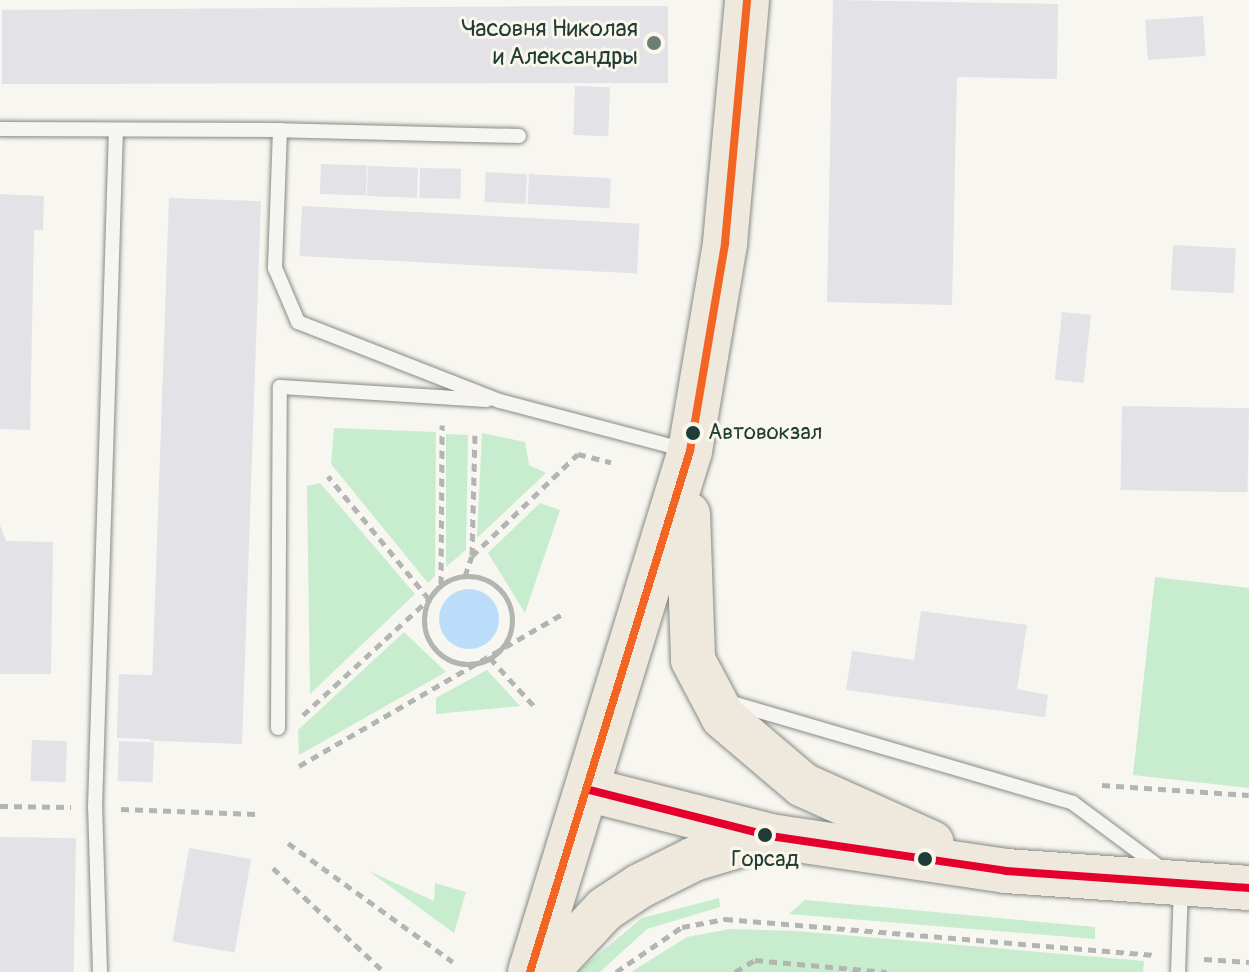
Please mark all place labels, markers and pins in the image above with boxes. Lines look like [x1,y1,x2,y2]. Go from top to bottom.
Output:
place label: Часовня Николая и Александры [461,15,638,71]
marker: Часовня Николая и Александры [645,34,663,52]
place label: Автовокзал [708,420,822,446]
marker: Автовокзал [685,425,701,441]
marker: Горсад [757,827,773,843]
place label: Горсад [731,847,799,873]
unlabelled marker [917,851,933,867]

